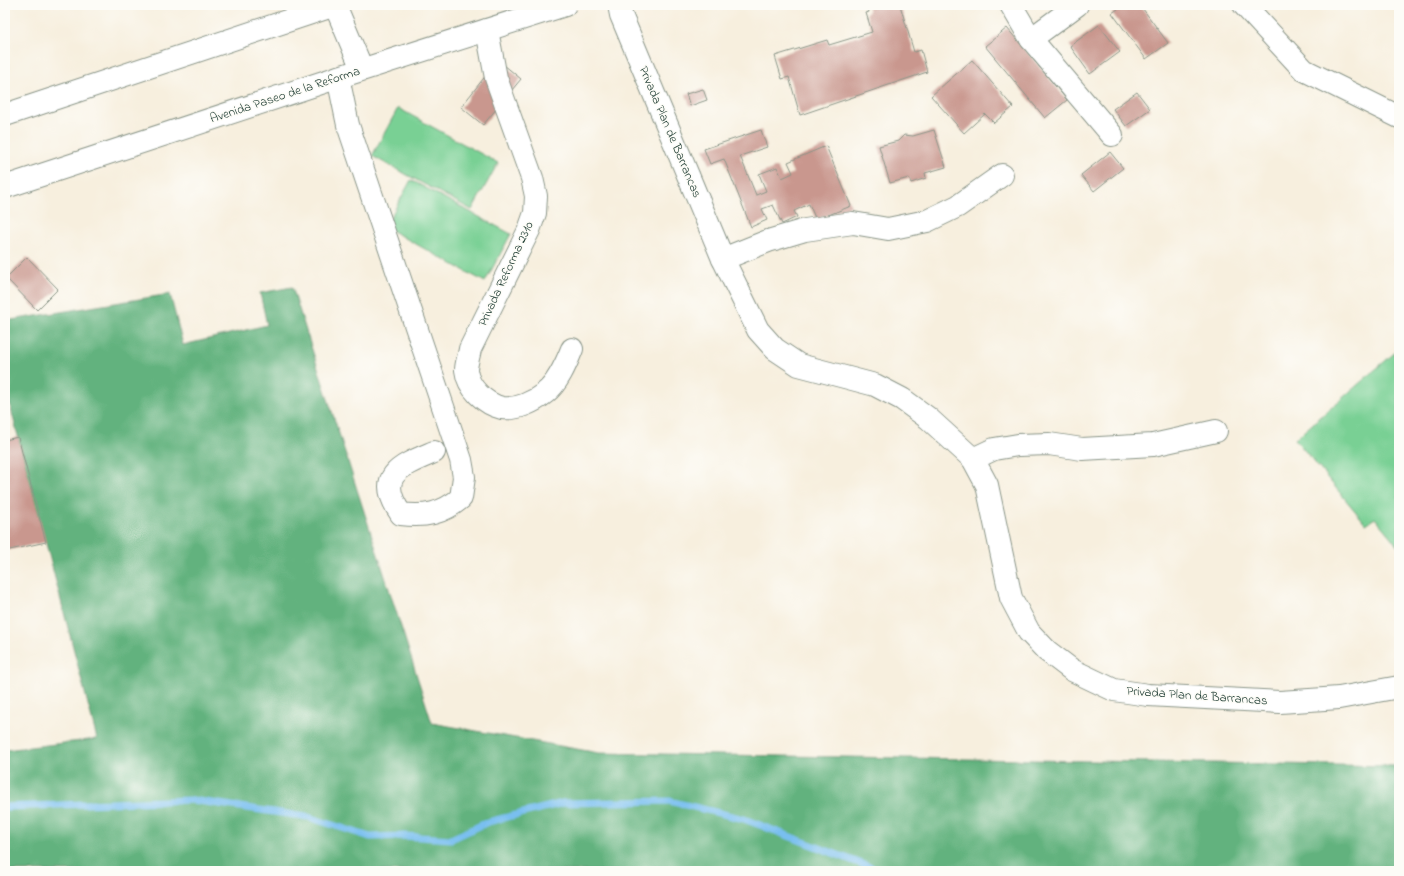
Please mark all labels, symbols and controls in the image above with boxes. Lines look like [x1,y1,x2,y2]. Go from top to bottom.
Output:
street label: Avenida Paseo de la Reforma [208,62,362,128]
street label: Privada Plan de Barrancas [634,63,707,201]
street label: Privada Reforma 2310 [473,218,539,330]
street label: Privada Plan de Barrancas [1126,682,1269,710]

